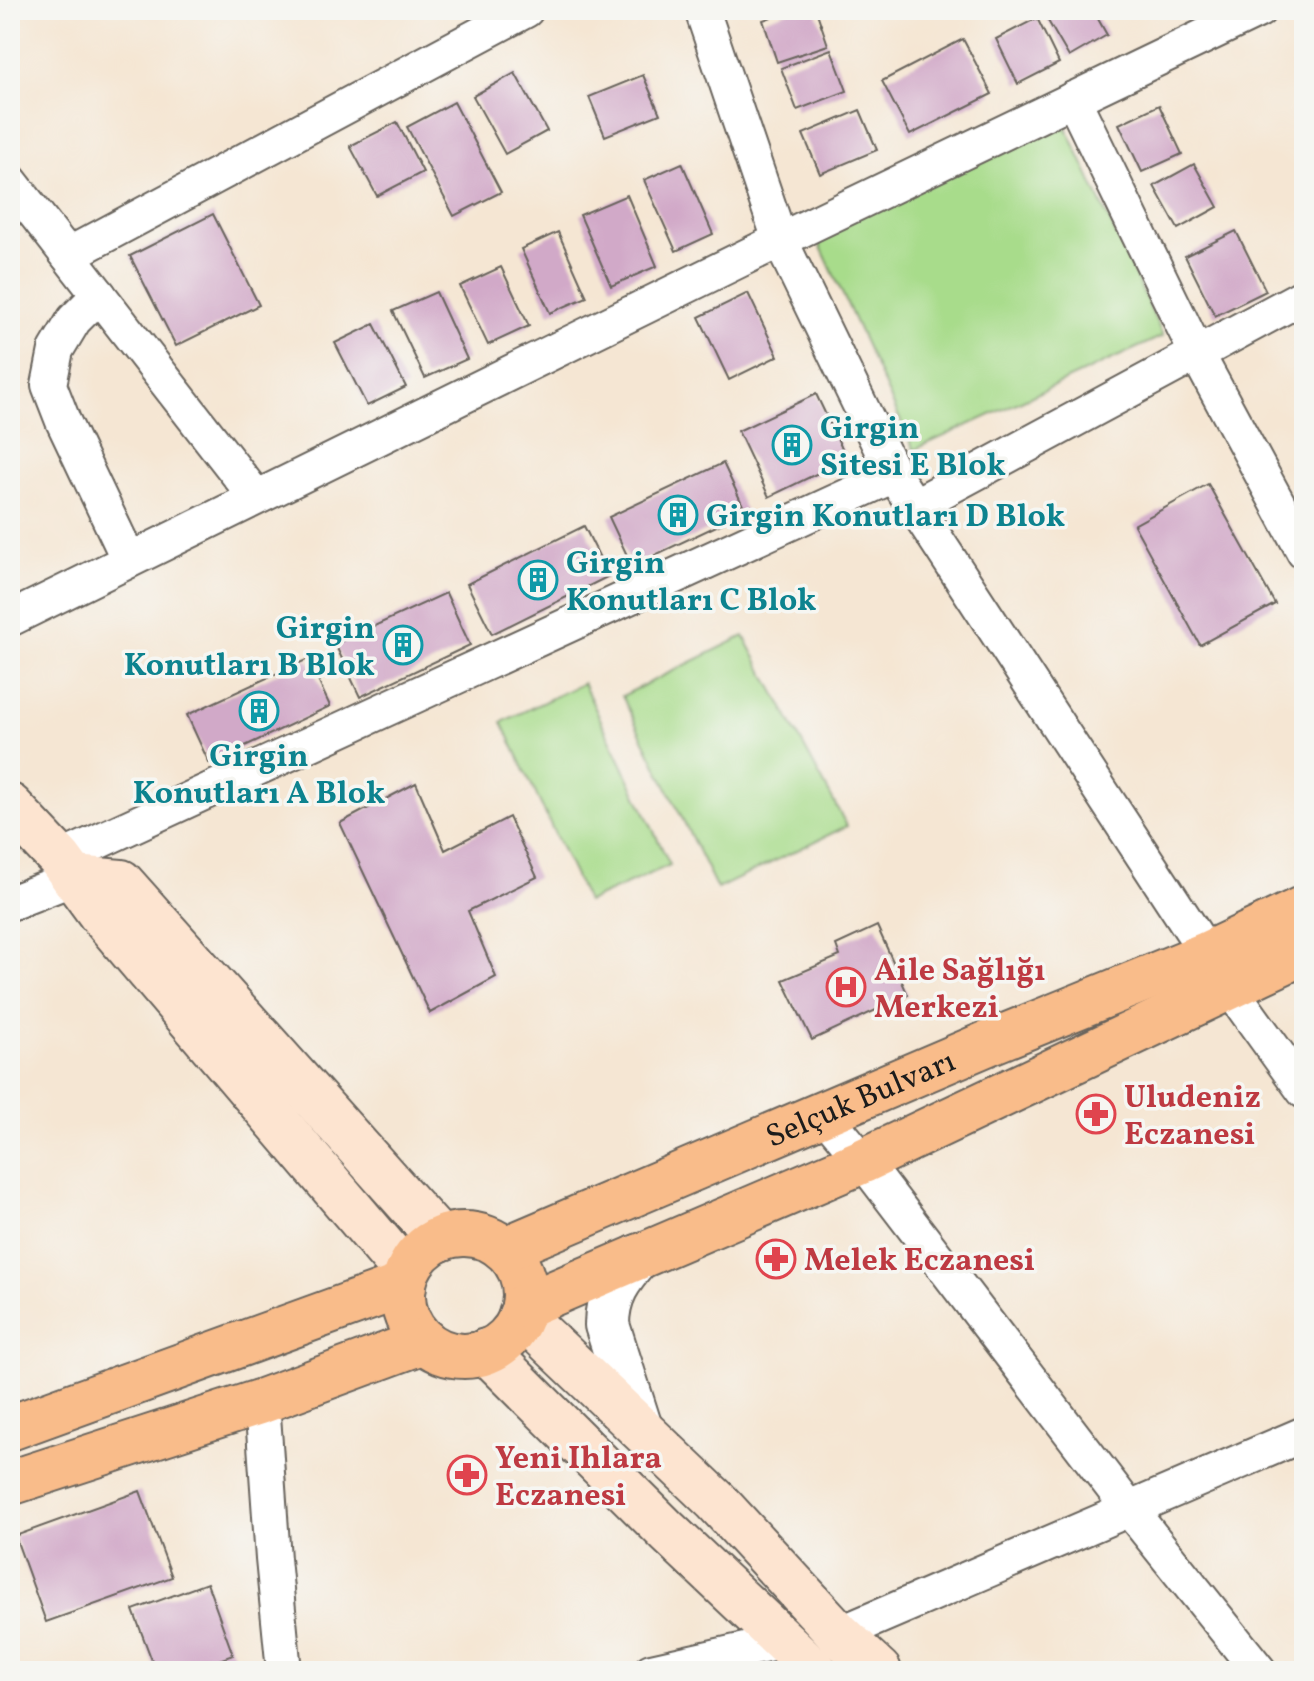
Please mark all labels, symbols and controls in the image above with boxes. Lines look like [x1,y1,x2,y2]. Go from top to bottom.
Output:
place label: Girgin Sitesi E Blok [820,408,1006,489]
building icon: Girgin Sitesi E Blok [771,424,813,466]
building icon: Girgin Konutları D Blok [657,494,699,536]
place label: Girgin Konutları D Blok [706,496,1065,540]
place label: Girgin Konutları C Blok [566,543,816,624]
building icon: Girgin Konutları C Blok [517,559,559,601]
place label: Girgin Konutları B Blok [124,608,375,689]
building icon: Girgin Konutları B Blok [382,624,424,666]
building icon: Girgin Konutları A Blok [238,690,280,732]
place label: Girgin Konutları A Blok [133,736,385,817]
place label: Aile Sağlığı Merkezi [874,950,1045,1031]
hospital icon: Aile Sağlığı Merkezi [825,966,867,1008]
street label: Selçuk Bulvarı [760,1041,963,1160]
place label: Uludeniz Eczanesi [1124,1077,1261,1158]
pharmacy icon: Uludeniz Eczanesi [1075,1093,1117,1135]
pharmacy icon: Melek Eczanesi [755,1238,797,1280]
place label: Melek Eczanesi [804,1240,1035,1284]
place label: Yeni Ihlara Eczanesi [495,1438,662,1519]
pharmacy icon: Yeni Ihlara Eczanesi [446,1454,488,1496]

